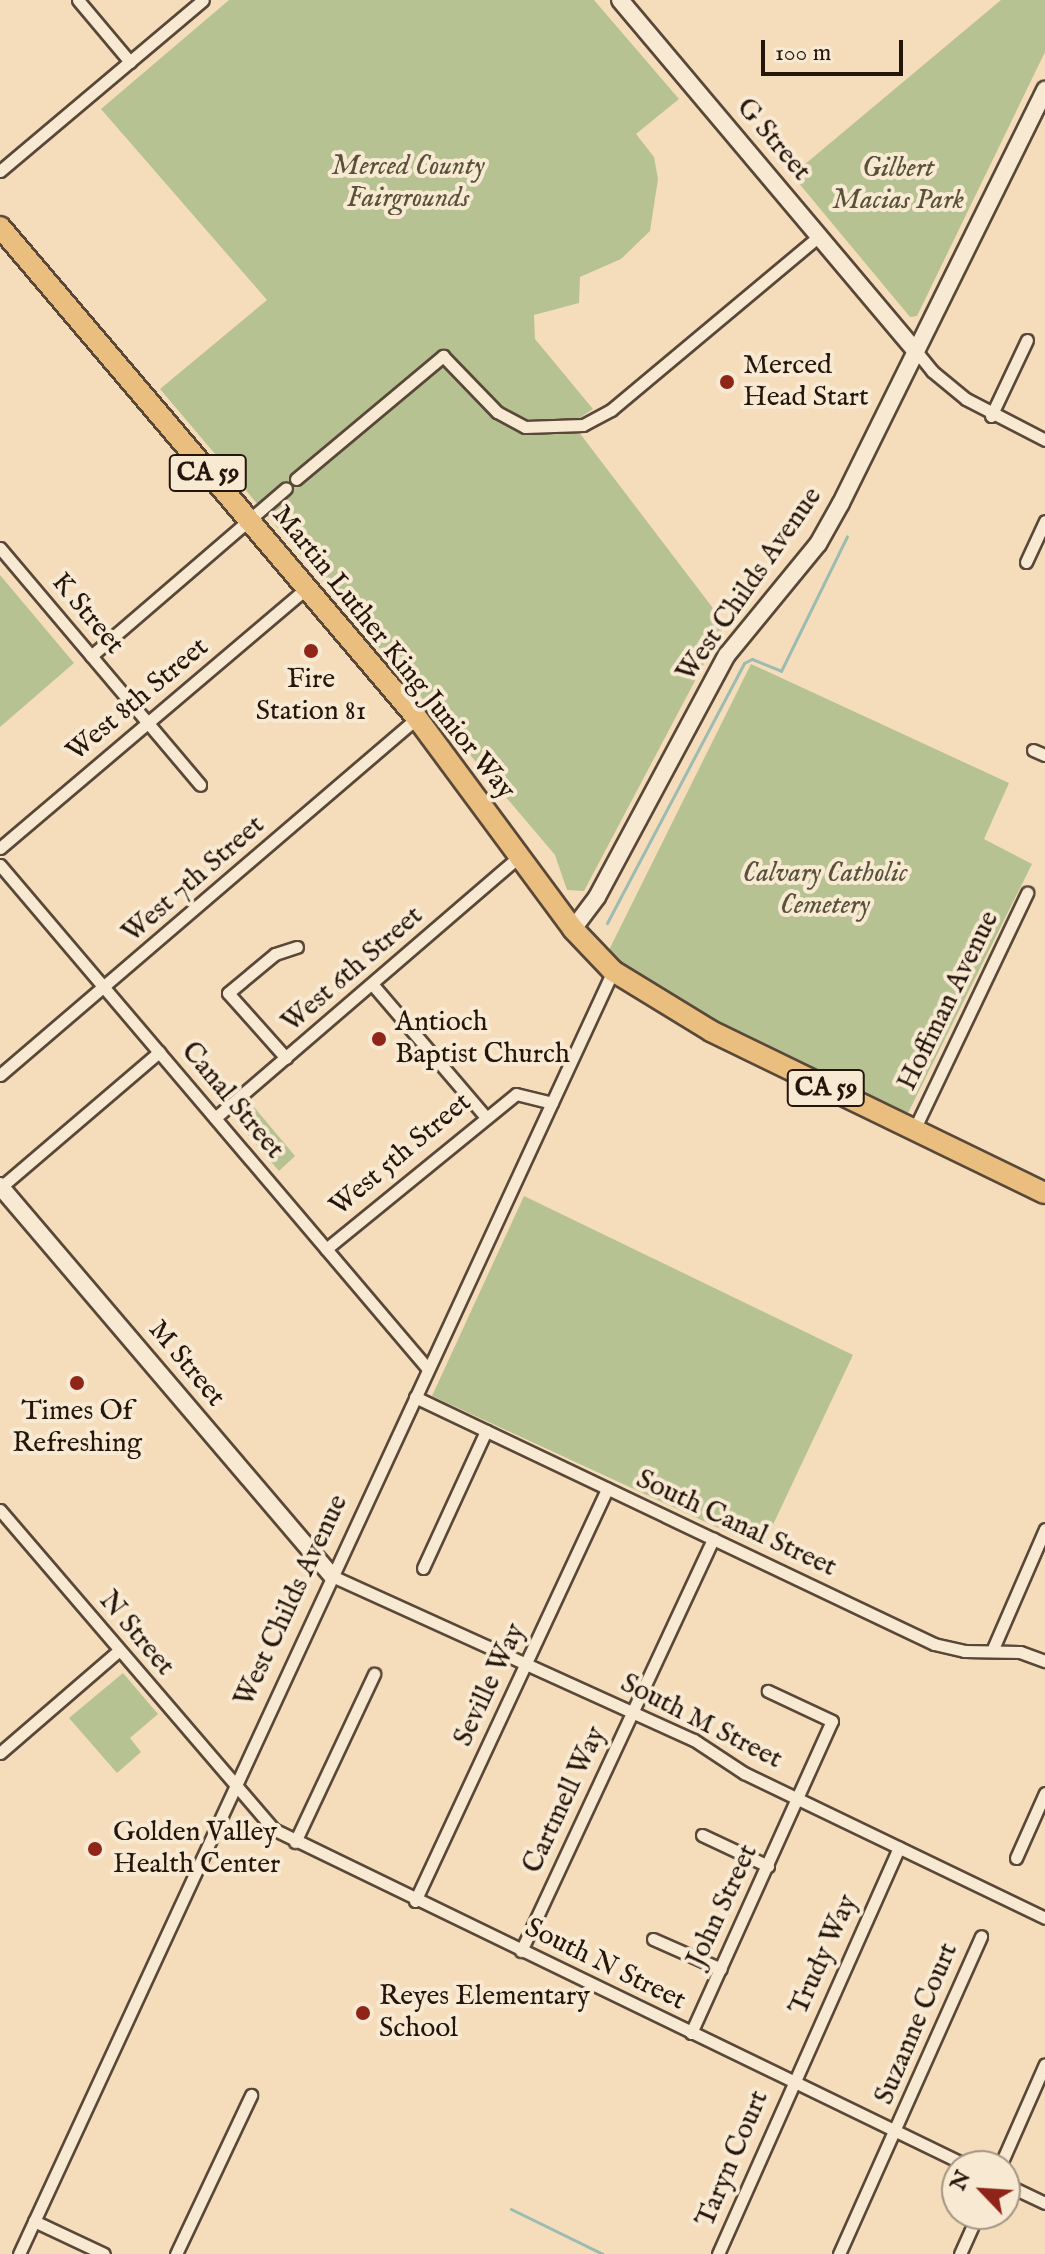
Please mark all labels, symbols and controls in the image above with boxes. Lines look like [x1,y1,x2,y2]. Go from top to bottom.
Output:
scale bar [765,24,907,74]
text: 100 m [775,38,831,69]
street label: G Street [729,92,817,188]
park label: Merced County Fairgrounds [331,150,485,216]
park label: Gilbert Macias Park [832,152,964,218]
place label: Merced Head Start [743,349,869,415]
marker: Merced Head Start [718,373,736,391]
road number: CA 59 [168,451,248,495]
street label: West Childs Avenue [670,481,830,689]
street label: Martin Luther King Junior Way [264,499,522,807]
street label: K Street [43,566,131,662]
street label: West 8th Street [60,631,216,769]
marker: Fire Station 81 [302,642,320,660]
place label: Fire Station 81 [256,663,366,729]
street label: West 7th Street [116,809,272,951]
park label: Calvary Catholic Cemetery [743,857,907,923]
street label: West 6th Street [276,900,430,1040]
street label: Hoffman Avenue [891,906,1007,1096]
place label: Antioch Baptist Church [395,1006,570,1072]
marker: Antioch Baptist Church [370,1030,388,1048]
street label: Canal Street [173,1036,291,1166]
road number: CA 59 [786,1066,866,1110]
street label: West 5th Street [324,1086,478,1224]
street label: M Street [140,1314,232,1414]
marker: Times Of Refreshing [68,1374,86,1392]
place label: Times Of Refreshing [12,1395,142,1461]
street label: South Canal Street [631,1463,841,1585]
street label: West Childs Avenue [228,1490,356,1712]
street label: N Street [91,1585,181,1683]
street label: Seville Way [447,1618,533,1752]
street label: South M Street [615,1667,787,1777]
street label: Cartmell Way [516,1721,614,1879]
place label: Golden Valley Health Center [113,1816,280,1882]
marker: Golden Valley Health Center [84,1838,106,1860]
street label: John Street [680,1839,766,1973]
street label: Trudy Way [783,1890,865,2020]
street label: South N Street [519,1912,691,2018]
street label: Suzanne Court [868,1938,966,2110]
place label: Reyes Elementary School [379,1980,590,2046]
marker: Reyes Elementary School [354,2004,372,2022]
street label: Taryn Court [689,2086,777,2232]
north arrow [941,2150,1021,2230]
text: N [944,2166,978,2195]

